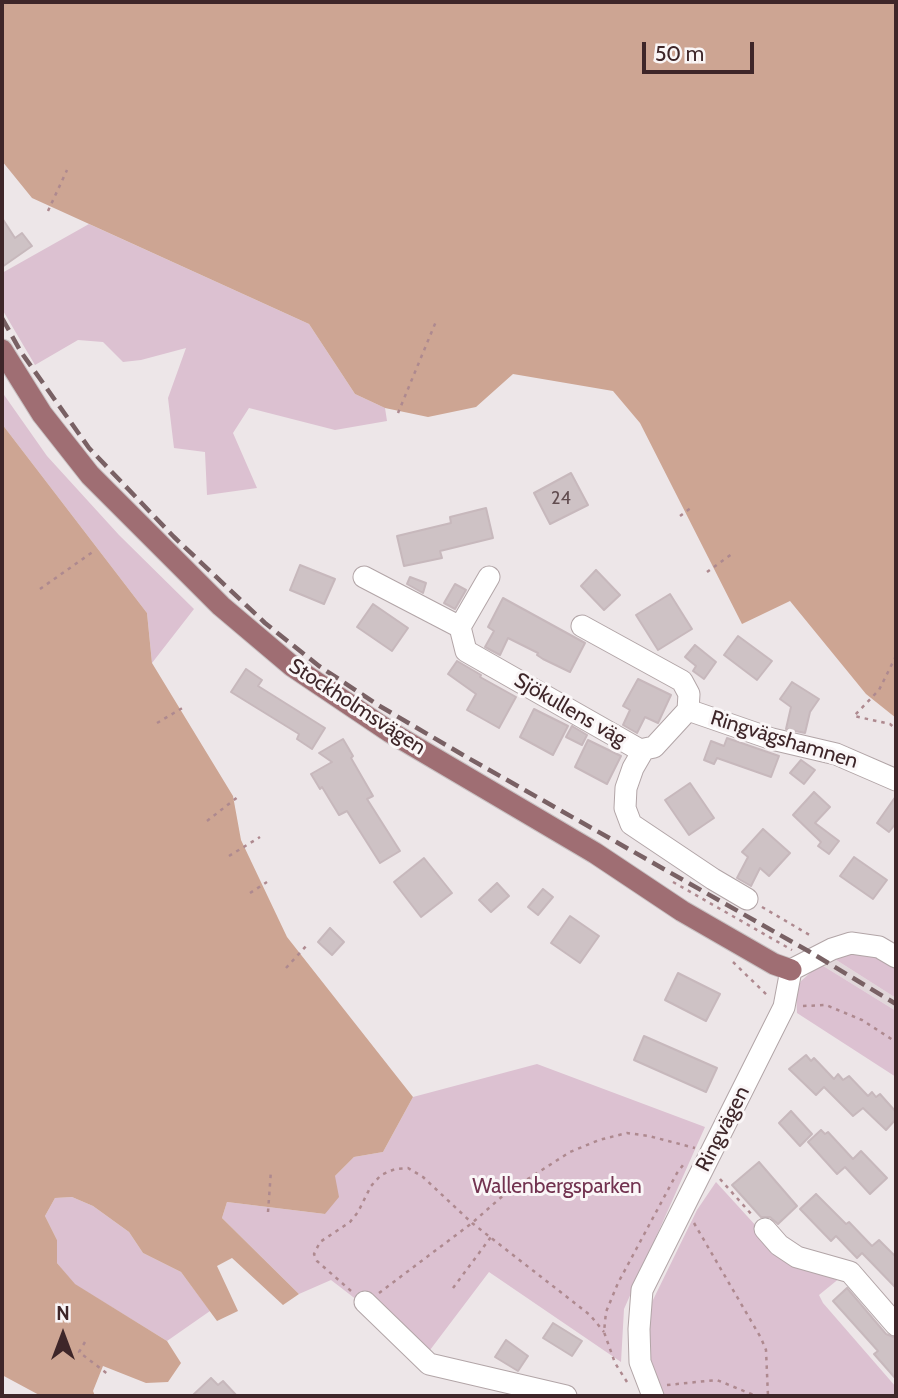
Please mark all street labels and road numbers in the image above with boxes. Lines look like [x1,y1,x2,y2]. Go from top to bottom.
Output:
street label: Stockholmsvägen [284,653,430,761]
street label: Sjökullens väg [510,668,630,752]
street label: Ringvägshamnen [707,706,861,774]
street label: Ringvägen [691,1082,755,1176]

